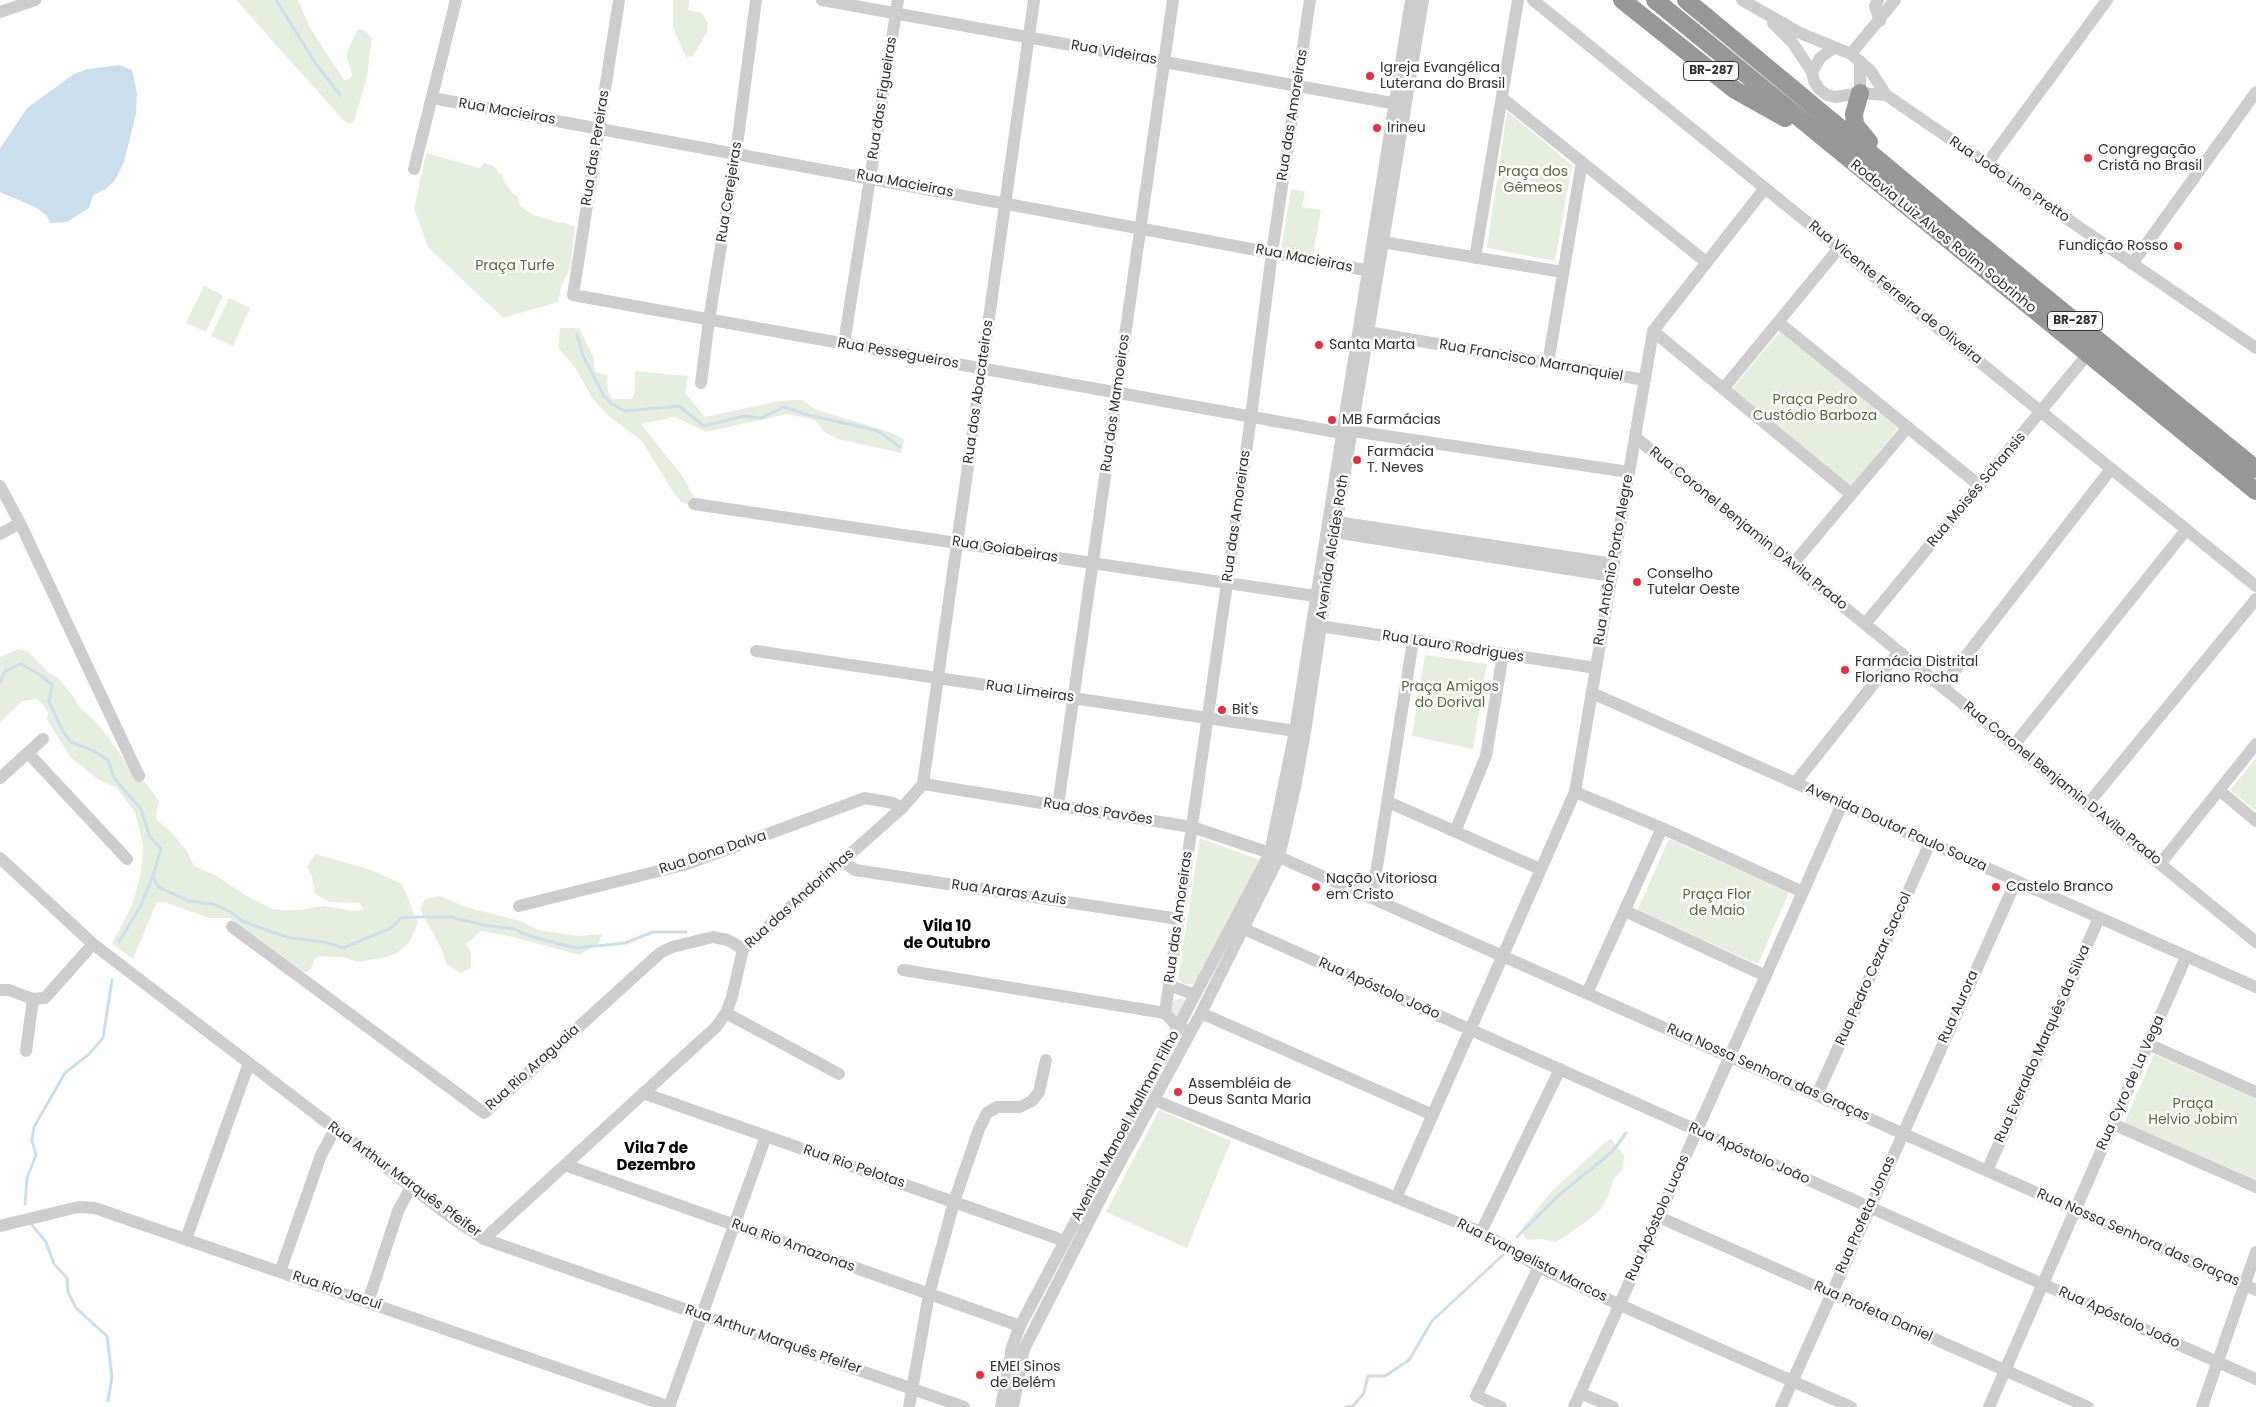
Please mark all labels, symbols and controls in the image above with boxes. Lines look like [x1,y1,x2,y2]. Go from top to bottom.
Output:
street label: Rua das Figueiras [865,36,901,160]
street label: Rua Videiras [1070,37,1158,69]
street label: Rua das Amoreiras [1274,48,1312,182]
place label: Igreja Evangélica Luterana do Brasil [1380,60,1505,92]
road number: BR-287 [1684,61,1738,80]
marker: Igreja Evangélica Luterana do Brasil [1364,70,1376,82]
street label: Rua das Pereiras [579,89,613,207]
street label: Rua Macieiras [457,95,557,129]
place label: Irineu [1387,120,1426,136]
marker: Irineu [1371,122,1383,134]
street label: Rua João Lino Pretto [1946,133,2072,227]
street label: Rua Cerejeiras [714,140,746,244]
place label: Congregação Cristã no Brasil [2098,142,2202,174]
marker: Congregação Cristã no Brasil [2082,152,2094,164]
street label: Rodovia Luiz Alves Rolim Sobrinho [1847,157,2039,317]
park label: Praça dos Gêmeos [1498,164,1568,196]
street label: Rua Macieiras [855,166,955,202]
street label: Rua Vicente Ferreira de Oliveira [1805,218,1985,368]
place label: Fundição Rosso [2058,238,2168,254]
marker: Fundição Rosso [2172,240,2184,252]
street label: Rua Macieiras [1254,241,1354,277]
park label: Praça Turfe [475,258,555,274]
road number: BR-287 [2048,312,2102,331]
street label: Rua dos Abacateiros [961,319,997,465]
street label: Rua dos Mamoeiros [1098,333,1134,473]
street label: Rua Pessegueiros [836,335,960,373]
place label: Santa Marta [1329,337,1415,353]
street label: Rua Francisco Marranquiel [1438,337,1624,385]
marker: Santa Marta [1313,339,1325,351]
park label: Praça Pedro Custódio Barboza [1753,392,1877,424]
place label: MB Farmácias [1342,412,1441,428]
marker: MB Farmácias [1326,414,1338,426]
street label: Rua Moisés Schansis [1924,429,2030,551]
place label: Farmácia T. Neves [1367,444,1434,477]
street label: Rua Coronel Benjamin D'Avila Prado [1646,444,1850,614]
street label: Rua das Amoreiras [1219,449,1255,583]
marker: Farmácia T. Neves [1351,454,1363,466]
street label: Avenida Alcides Roth [1313,473,1353,621]
street label: Rua Antônio Porto Alegre [1591,473,1637,647]
street label: Rua Goiabeiras [951,533,1059,567]
place label: Conselho Tutelar Oeste [1647,566,1740,598]
marker: Conselho Tutelar Oeste [1631,576,1643,588]
street label: Rua Lauro Rodrigues [1381,628,1525,666]
place label: Farmácia Distrital Floriano Rocha [1855,654,1978,686]
marker: Farmácia Distrital Floriano Rocha [1839,664,1851,676]
street label: Rua Limeiras [985,678,1075,706]
park label: Praça Amigos do Dorival [1401,679,1499,712]
street label: Rua Coronel Benjamin D'Avila Prado [1960,699,2164,869]
place label: Bit's [1232,702,1259,718]
marker: Bit's [1216,704,1228,716]
street label: Avenida Doutor Paulo Souza [1803,780,1989,876]
street label: Rua dos Pavões [1042,795,1154,829]
street label: Rua Dona Dalva [657,828,769,878]
street label: Rua das Andorinhas [742,846,858,952]
street label: Rua das Amoreiras [1161,850,1197,984]
place label: Nação Vitoriosa em Cristo [1326,871,1437,904]
street label: Rua Araras Azuis [950,877,1068,909]
place label: Castelo Branco [2006,879,2113,895]
marker: Nação Vitoriosa em Cristo [1310,881,1322,893]
marker: Castelo Branco [1990,881,2002,893]
park label: Praça Flor de Maio [1682,887,1752,920]
street label: Rua Pedro Cezar Saccol [1833,890,1915,1048]
district label: Vila 10 de Outubro [904,918,990,953]
street label: Rua Everaldo Marquês da Silva [1992,943,2094,1145]
street label: Rua Apóstolo João [1316,955,1442,1023]
street label: Rua Aurora [1935,968,1983,1046]
street label: Rua Cyro de La Vega [2094,1013,2168,1153]
street label: Rua Nossa Senhora das Graças [1664,1021,1872,1125]
street label: Rua Rio Araguaia [483,1022,583,1114]
street label: Avenida Manoel Mallman Filho [1069,1028,1183,1224]
place label: Assembléia de Deus Santa Maria [1188,1076,1311,1108]
marker: Assembléia de Deus Santa Maria [1172,1086,1184,1098]
park label: Praça Helvio Jobim [2148,1096,2238,1128]
street label: Rua Arthur Marquês Pfeifer [324,1119,484,1241]
street label: Rua Apóstolo João [1686,1120,1812,1188]
district label: Vila 7 de Dezembro [617,1140,695,1175]
street label: Rua Rio Pelotas [801,1142,907,1192]
street label: Rua Apóstolo Lucas [1623,1152,1693,1284]
street label: Rua Profeta Jonas [1833,1154,1899,1276]
street label: Rua Nossa Senhora das Graças [2034,1186,2242,1290]
street label: Rua Rio Amazonas [729,1216,857,1276]
street label: Rua Evangelista Marcos [1454,1216,1610,1306]
street label: Rua Rio Jacuí [290,1268,384,1314]
street label: Rua Profeta Daniel [1811,1278,1935,1346]
street label: Rua Apóstolo João [2056,1284,2182,1352]
street label: Rua Arthur Marquês Pfeifer [683,1302,863,1378]
place label: EMEI Sinos de Belém [990,1359,1060,1391]
marker: EMEI Sinos de Belém [974,1369,986,1381]

